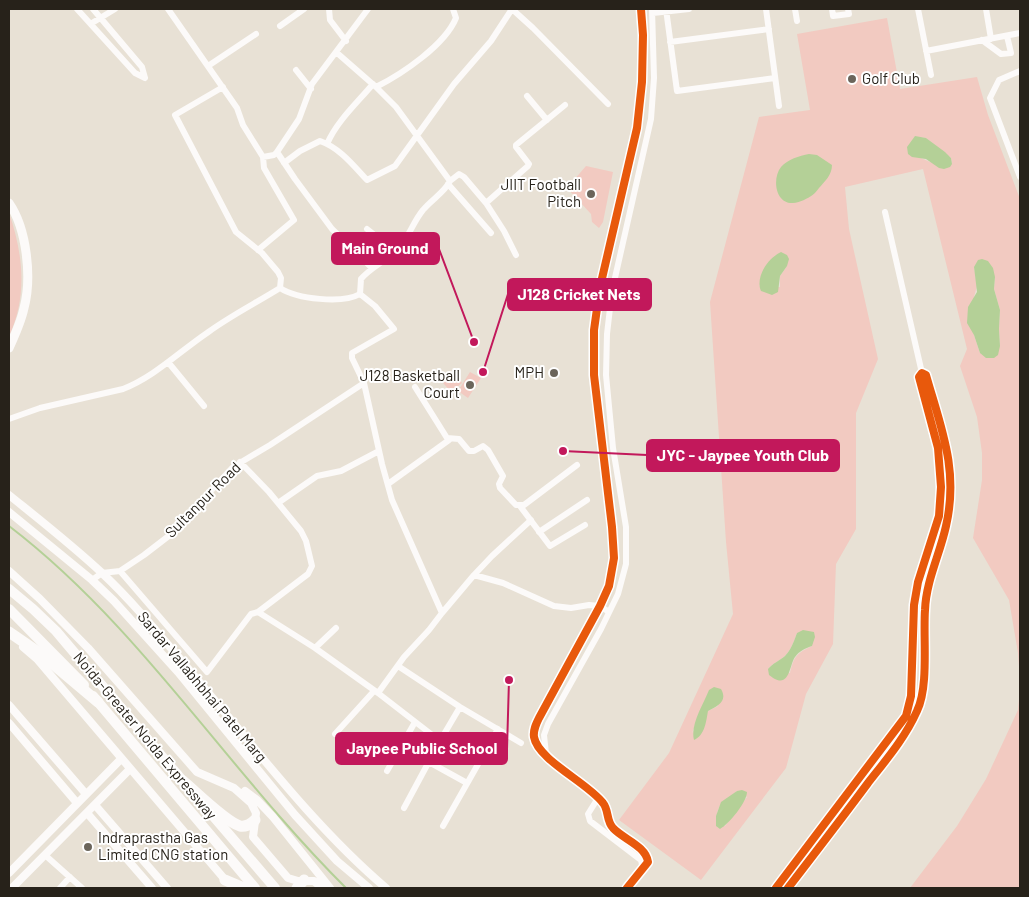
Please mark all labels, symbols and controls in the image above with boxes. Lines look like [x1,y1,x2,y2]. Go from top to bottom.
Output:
place label: Golf Club [862,69,920,87]
marker: Golf Club [846,73,858,85]
place label: JIIT Football Pitch [501,175,581,210]
marker: JIIT Football Pitch [585,188,597,200]
callout: Main Ground [332,233,439,264]
text: Main Ground [341,238,429,257]
callout: J128 Cricket Nets [508,279,651,310]
text: J128 Cricket Nets [517,284,641,303]
place label: MPH [515,363,544,381]
place label: J128 Basketball Court [360,366,460,401]
marker: MPH [548,367,560,379]
marker: J128 Basketball Court [464,379,476,391]
callout: JYC - Jaypee Youth Club [647,440,839,471]
text: JYC - Jaypee Youth Club [657,445,829,464]
street label: Sultanpur Road [161,458,244,541]
street label: Sardar Vallabhbhai Patel Marg [134,607,271,765]
street label: Noida-Greater Noida Expressway [70,648,221,823]
callout: Jaypee Public School [336,733,507,764]
text: Jaypee Public School [347,738,498,757]
place label: Indraprastha Gas Limited CNG station [98,828,228,863]
marker: Indraprastha Gas Limited CNG station [82,841,94,853]

